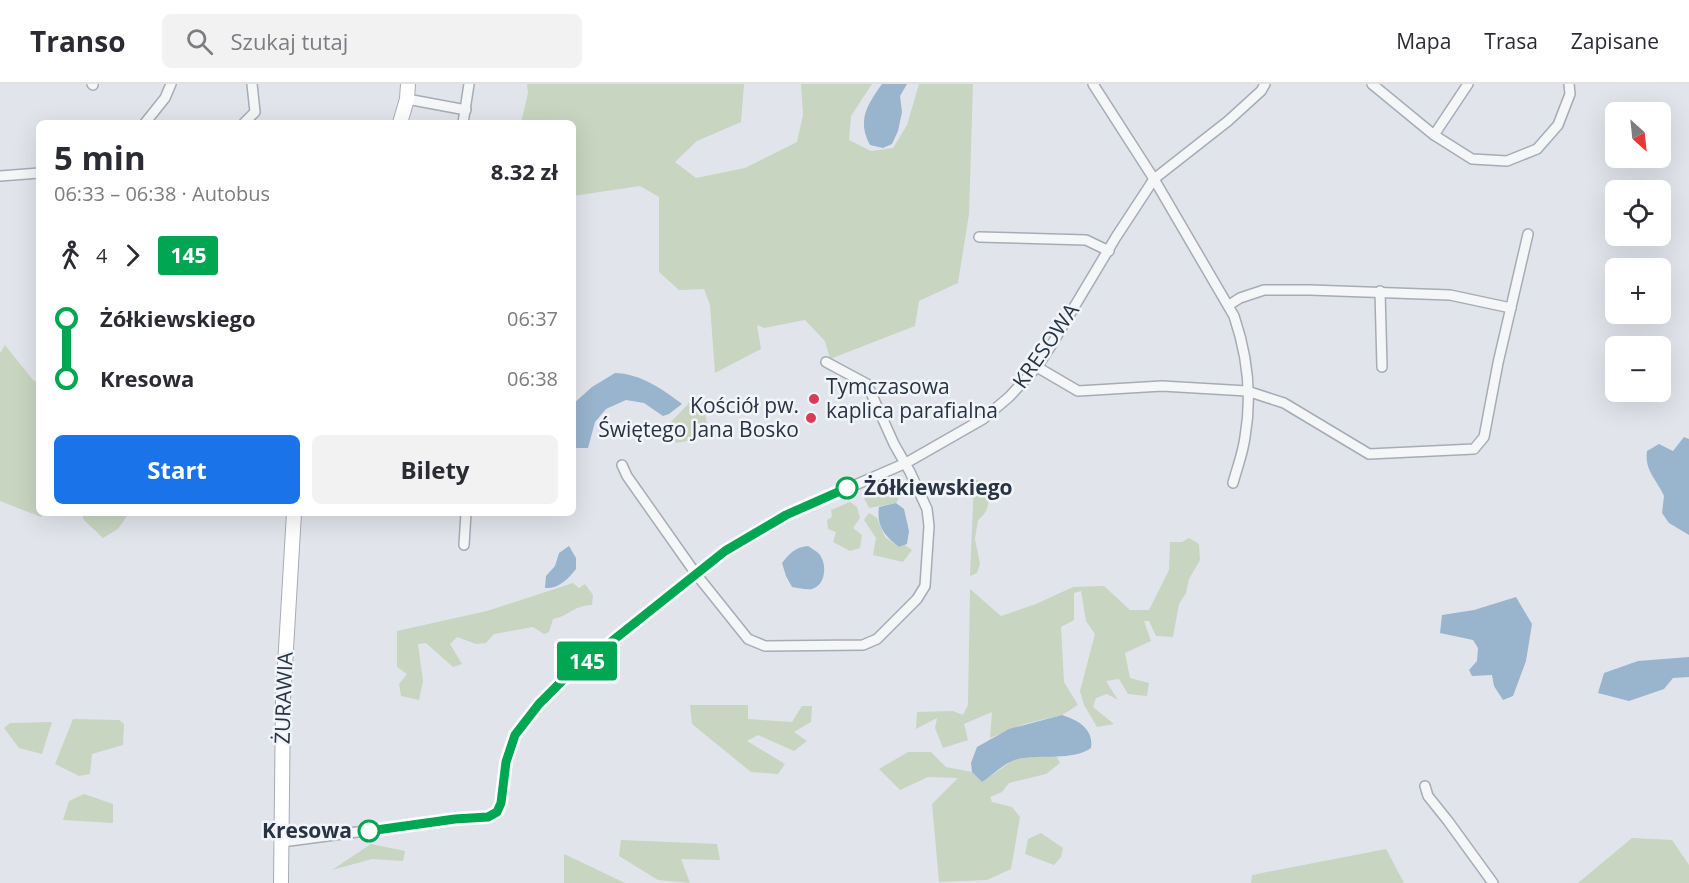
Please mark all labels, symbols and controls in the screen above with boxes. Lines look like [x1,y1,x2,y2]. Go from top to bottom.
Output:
search box [162,14,582,68]
text: Transo [30,22,126,60]
icon: search [183,25,216,58]
text: Szukaj tutaj [231,26,348,56]
text: Mapa [1396,27,1451,55]
text: Trasa [1484,27,1538,55]
text: Zapisane [1571,27,1659,55]
north arrow [1605,102,1671,168]
map controls [1605,102,1671,402]
text: 5 min [54,135,146,180]
text: 8.32 zł [491,156,558,186]
text: 06:33 – 06:38 · Autobus [54,180,270,207]
button: locate [1605,180,1671,246]
icon: walk [54,239,87,272]
icon: forward [116,239,149,272]
text: 145 [170,241,206,269]
text: 4 [96,242,107,269]
button: + [1605,258,1671,324]
street label: KRESOWA [1006,297,1085,394]
text: Żółkiewskiego [100,303,256,333]
text: 06:37 [507,305,558,332]
button: − [1605,336,1671,402]
text: Kresowa [100,363,194,393]
text: 06:38 [507,365,558,392]
place label: Tymczasowa kaplica parafialna [826,372,998,424]
place label: Kościół pw. Świętego Jana Bosko [598,391,799,443]
marker: Tymczasowa kaplica parafialna [807,392,821,406]
marker: Kościół pw. Świętego Jana Bosko [804,411,818,425]
button: Start [54,435,300,504]
button: Bilety [312,435,558,504]
place label: Żółkiewskiego [864,473,1013,501]
marker: Żółkiewskiego [836,477,858,499]
line badge: 145 [552,642,622,680]
text: 145 [569,647,605,675]
street label: ŻURAWIA [267,651,299,744]
place label: Kresowa [262,816,352,844]
marker: Kresowa [358,820,380,842]

